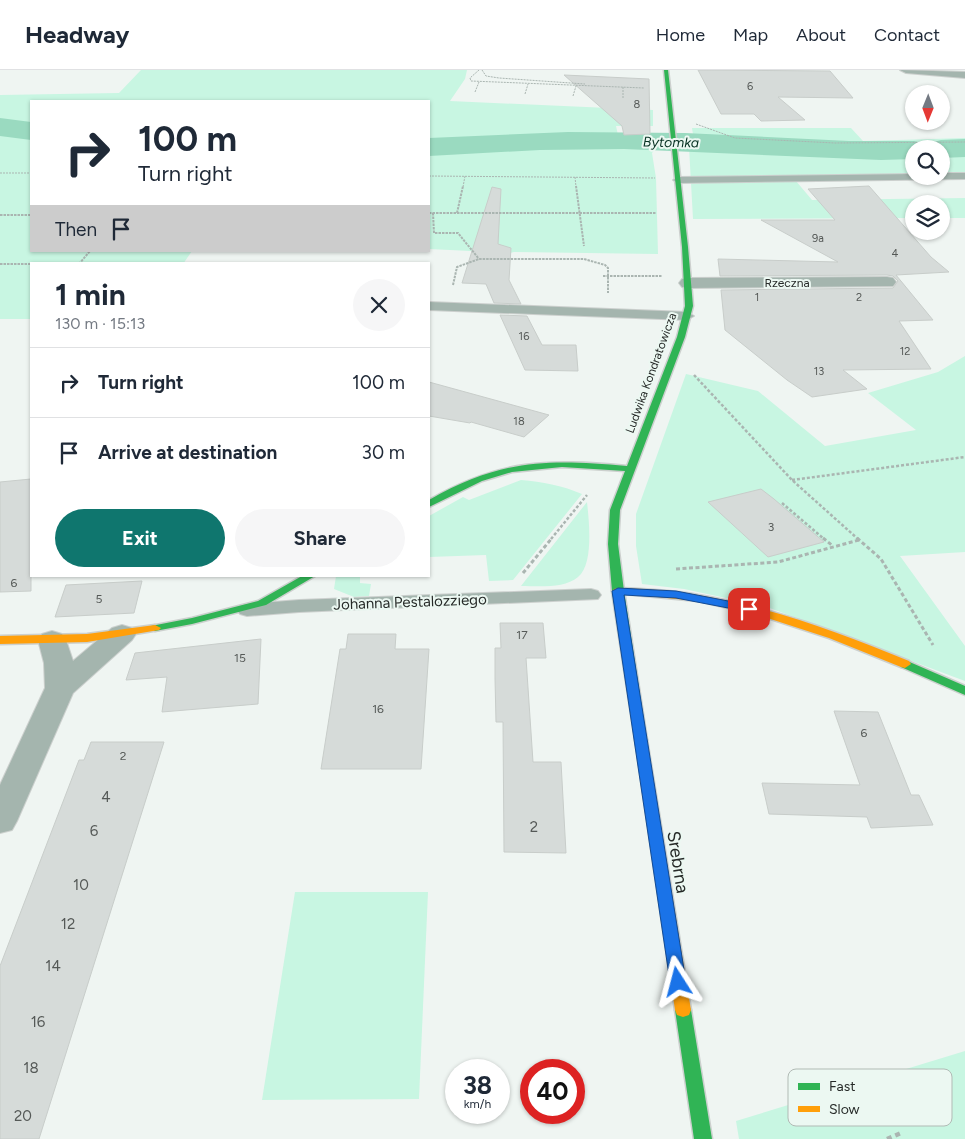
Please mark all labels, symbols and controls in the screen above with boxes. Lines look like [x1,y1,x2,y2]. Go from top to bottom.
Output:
text: Headway [25,20,129,49]
text: Home [656,24,705,46]
text: Map [733,24,768,46]
text: About [796,24,846,46]
text: Contact [874,24,940,46]
house number: 6 [747,80,753,93]
north arrow [905,85,950,130]
map controls [905,85,950,240]
house number: 8 [634,98,641,111]
text: 100 m [138,118,237,160]
icon: right [55,120,120,185]
water label: Bytomka [643,134,699,151]
button: search [905,140,950,185]
text: Turn right [138,160,233,187]
button: layers [905,195,950,240]
icon: arrive [107,215,135,243]
text: Then [55,218,97,241]
house number: 9a [812,232,824,245]
house number: 4 [892,247,899,260]
text: 1 min [55,276,126,313]
street label: Rzeczna [764,276,810,290]
button: close [353,279,405,331]
house number: 1 [755,291,759,304]
house number: 2 [856,291,862,304]
street label: Ludwika Kondratowicza [623,311,679,435]
text: 130 m · 15:13 [55,314,145,333]
house number: 16 [519,330,529,343]
house number: 12 [900,345,910,358]
house number: 13 [814,365,824,378]
icon: right [55,369,83,397]
text: Turn right [98,371,184,394]
text: 100 m [352,371,405,394]
house number: 18 [513,415,525,428]
icon: arrive [55,439,83,467]
text: Arrive at destination [98,441,277,464]
text: 30 m [362,441,405,464]
button: Exit [55,509,225,567]
button: Share [235,509,405,567]
house number: 3 [768,520,774,534]
house number: 6 [11,576,18,590]
pin [728,588,770,630]
street label: Johanna Pestalozziego [333,590,487,614]
house number: 5 [96,592,103,606]
icon: arrive [735,595,763,623]
house number: 17 [516,628,528,642]
house number: 15 [234,651,246,665]
house number: 16 [372,702,384,716]
house number: 6 [861,726,868,740]
house number: 2 [120,749,126,763]
house number: 4 [101,788,111,806]
house number: 2 [530,818,538,836]
house number: 6 [90,822,99,840]
street label: Srebrna [662,829,694,895]
house number: 10 [73,876,89,894]
house number: 12 [61,915,75,933]
position arrow [651,955,703,1007]
house number: 14 [45,957,61,975]
house number: 16 [31,1013,46,1031]
house number: 18 [23,1059,39,1077]
speed limit sign: 40 [520,1059,585,1124]
legend [788,1069,952,1126]
text: 38 [463,1070,492,1100]
text: Fast [829,1078,855,1095]
text: km/h [464,1097,491,1111]
text: Slow [829,1101,860,1118]
house number: 20 [14,1107,32,1125]

